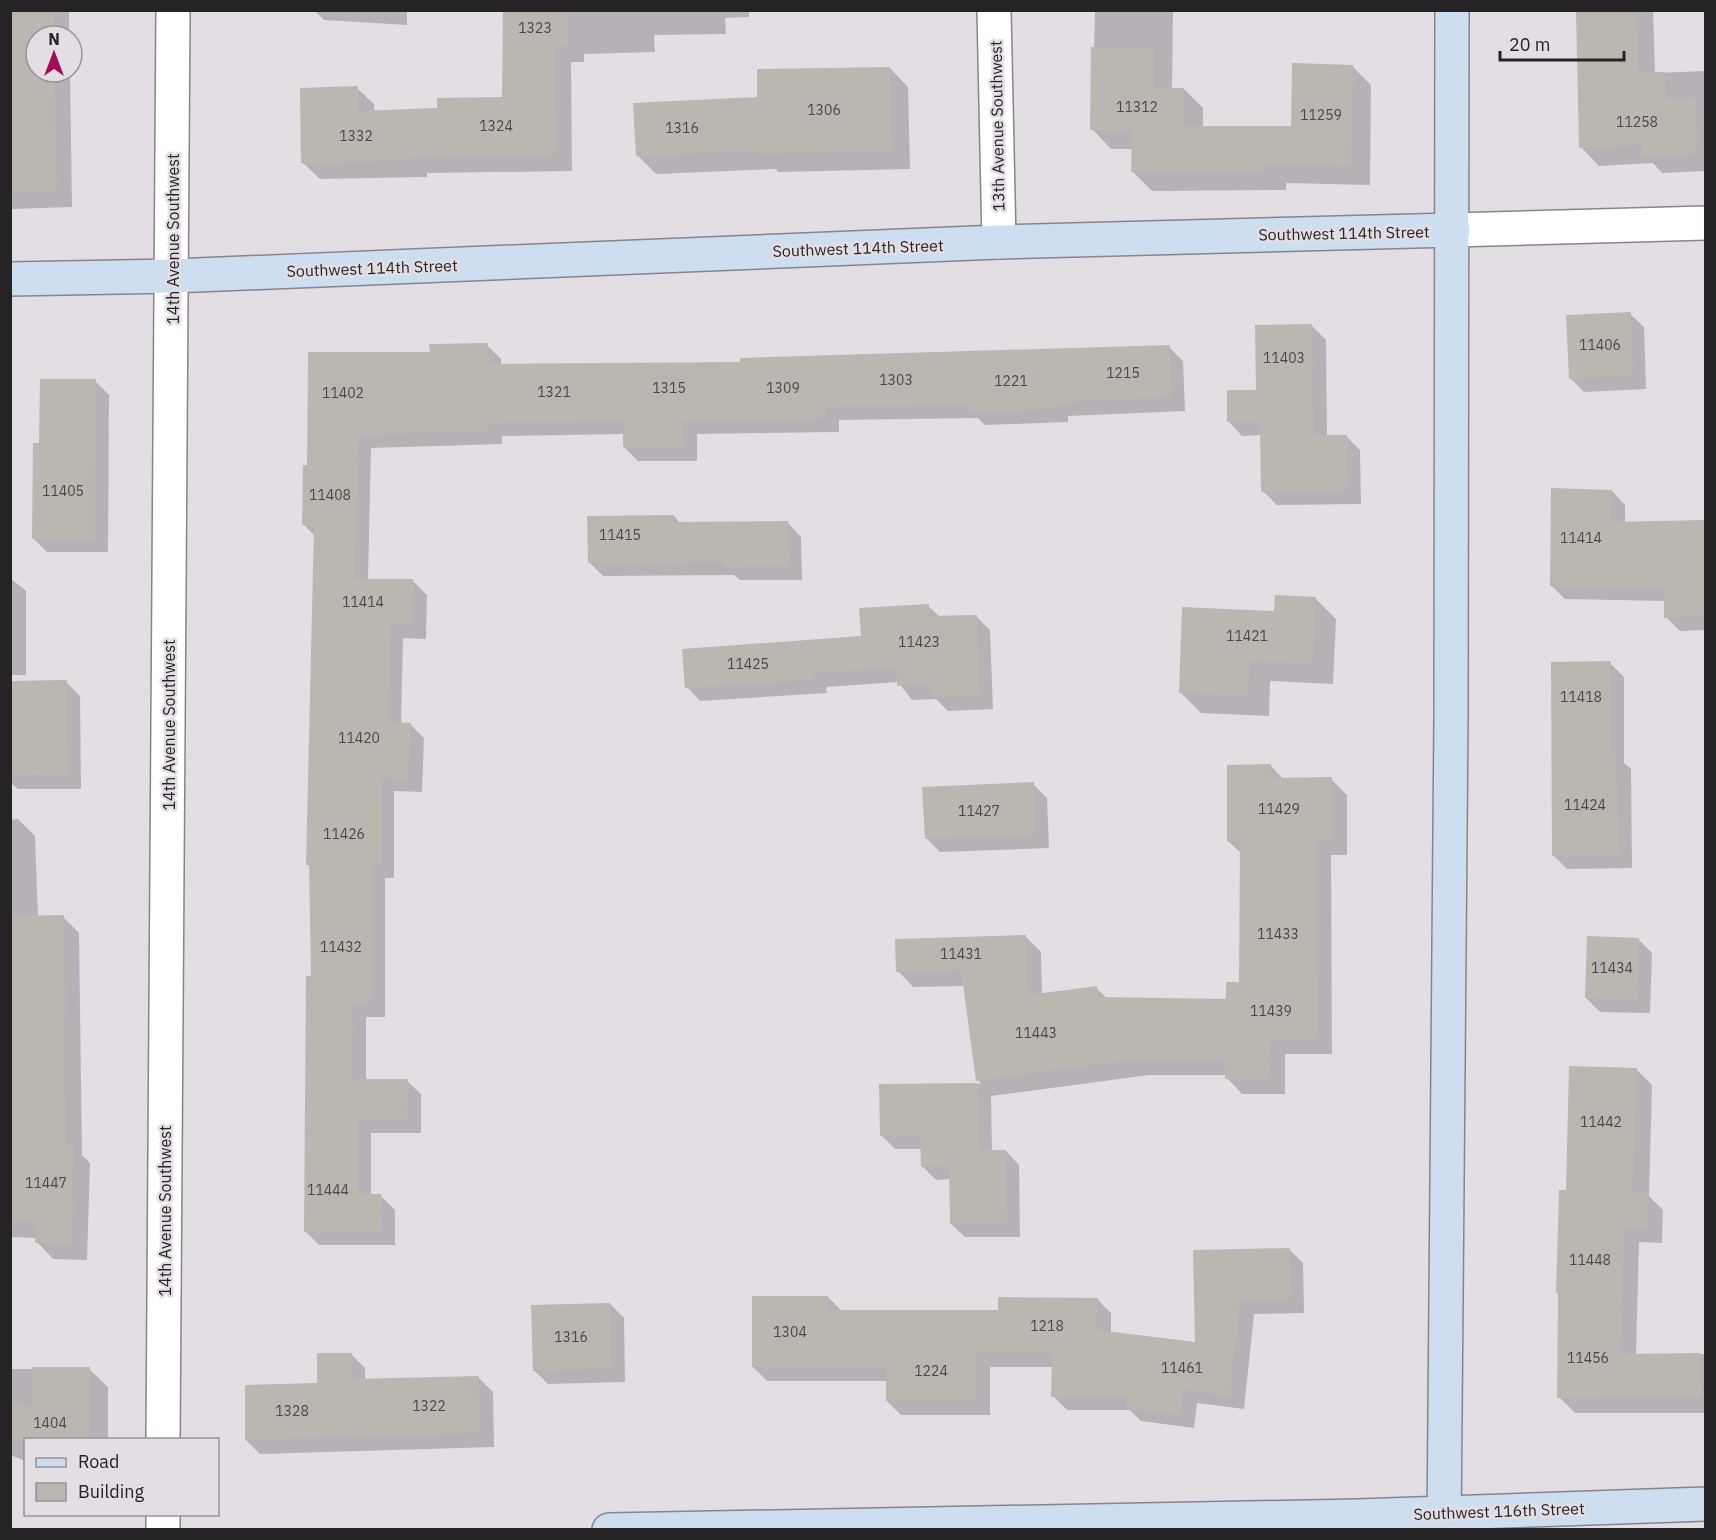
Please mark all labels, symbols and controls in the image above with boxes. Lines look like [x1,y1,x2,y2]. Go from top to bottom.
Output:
house number: 1323 [518,19,552,37]
north arrow [24,24,84,84]
scale bar [1500,24,1624,62]
text: N [48,29,60,49]
text: 20 m [1509,33,1551,56]
street label: 13th Avenue Southwest [986,40,1008,212]
house number: 11312 [1116,98,1158,116]
house number: 1306 [807,101,841,119]
house number: 11259 [1300,106,1342,124]
house number: 11258 [1616,113,1658,131]
house number: 1324 [479,117,513,135]
house number: 1316 [665,119,699,137]
house number: 1332 [339,127,373,145]
street label: 14th Avenue Southwest [163,153,183,325]
street label: Southwest 114th Street [1258,222,1430,244]
street label: Southwest 114th Street [772,235,944,261]
street label: Southwest 114th Street [286,255,458,281]
house number: 11406 [1579,336,1621,354]
house number: 11403 [1263,349,1305,367]
house number: 1215 [1106,364,1140,382]
house number: 1303 [879,371,913,389]
house number: 1221 [994,372,1028,390]
house number: 1315 [652,379,686,397]
house number: 1309 [766,379,800,397]
house number: 1321 [537,383,571,401]
house number: 11402 [322,384,364,402]
house number: 11405 [42,482,84,500]
house number: 11408 [309,486,351,504]
house number: 11415 [599,526,641,544]
house number: 11414 [1560,529,1602,547]
house number: 11414 [342,593,384,611]
house number: 11421 [1226,627,1268,645]
house number: 11423 [898,633,940,651]
street label: 14th Avenue Southwest [159,639,179,811]
house number: 11425 [727,655,769,673]
house number: 11418 [1560,688,1602,706]
house number: 11420 [338,729,380,747]
house number: 11424 [1564,796,1606,814]
house number: 11429 [1258,800,1300,818]
house number: 11427 [958,802,1000,820]
house number: 11426 [323,825,365,843]
house number: 11433 [1257,925,1299,943]
house number: 11432 [320,938,362,956]
house number: 11431 [940,945,982,963]
house number: 11434 [1591,959,1633,977]
house number: 11439 [1250,1002,1292,1020]
house number: 11443 [1015,1024,1057,1042]
house number: 11442 [1580,1113,1622,1131]
street label: 14th Avenue Southwest [155,1125,175,1297]
house number: 11447 [25,1174,67,1192]
house number: 11444 [307,1181,349,1199]
house number: 11448 [1569,1251,1611,1269]
house number: 1218 [1030,1317,1064,1335]
house number: 1304 [773,1323,807,1341]
house number: 1316 [554,1328,588,1346]
house number: 11456 [1567,1349,1609,1367]
house number: 11461 [1161,1359,1203,1377]
house number: 1224 [914,1362,948,1380]
house number: 1322 [412,1397,446,1415]
house number: 1328 [275,1402,309,1420]
house number: 1404 [33,1414,67,1432]
legend [24,1438,219,1516]
text: Road [78,1450,119,1473]
text: Building [78,1480,145,1503]
street label: Southwest 116th Street [1413,1498,1585,1524]

